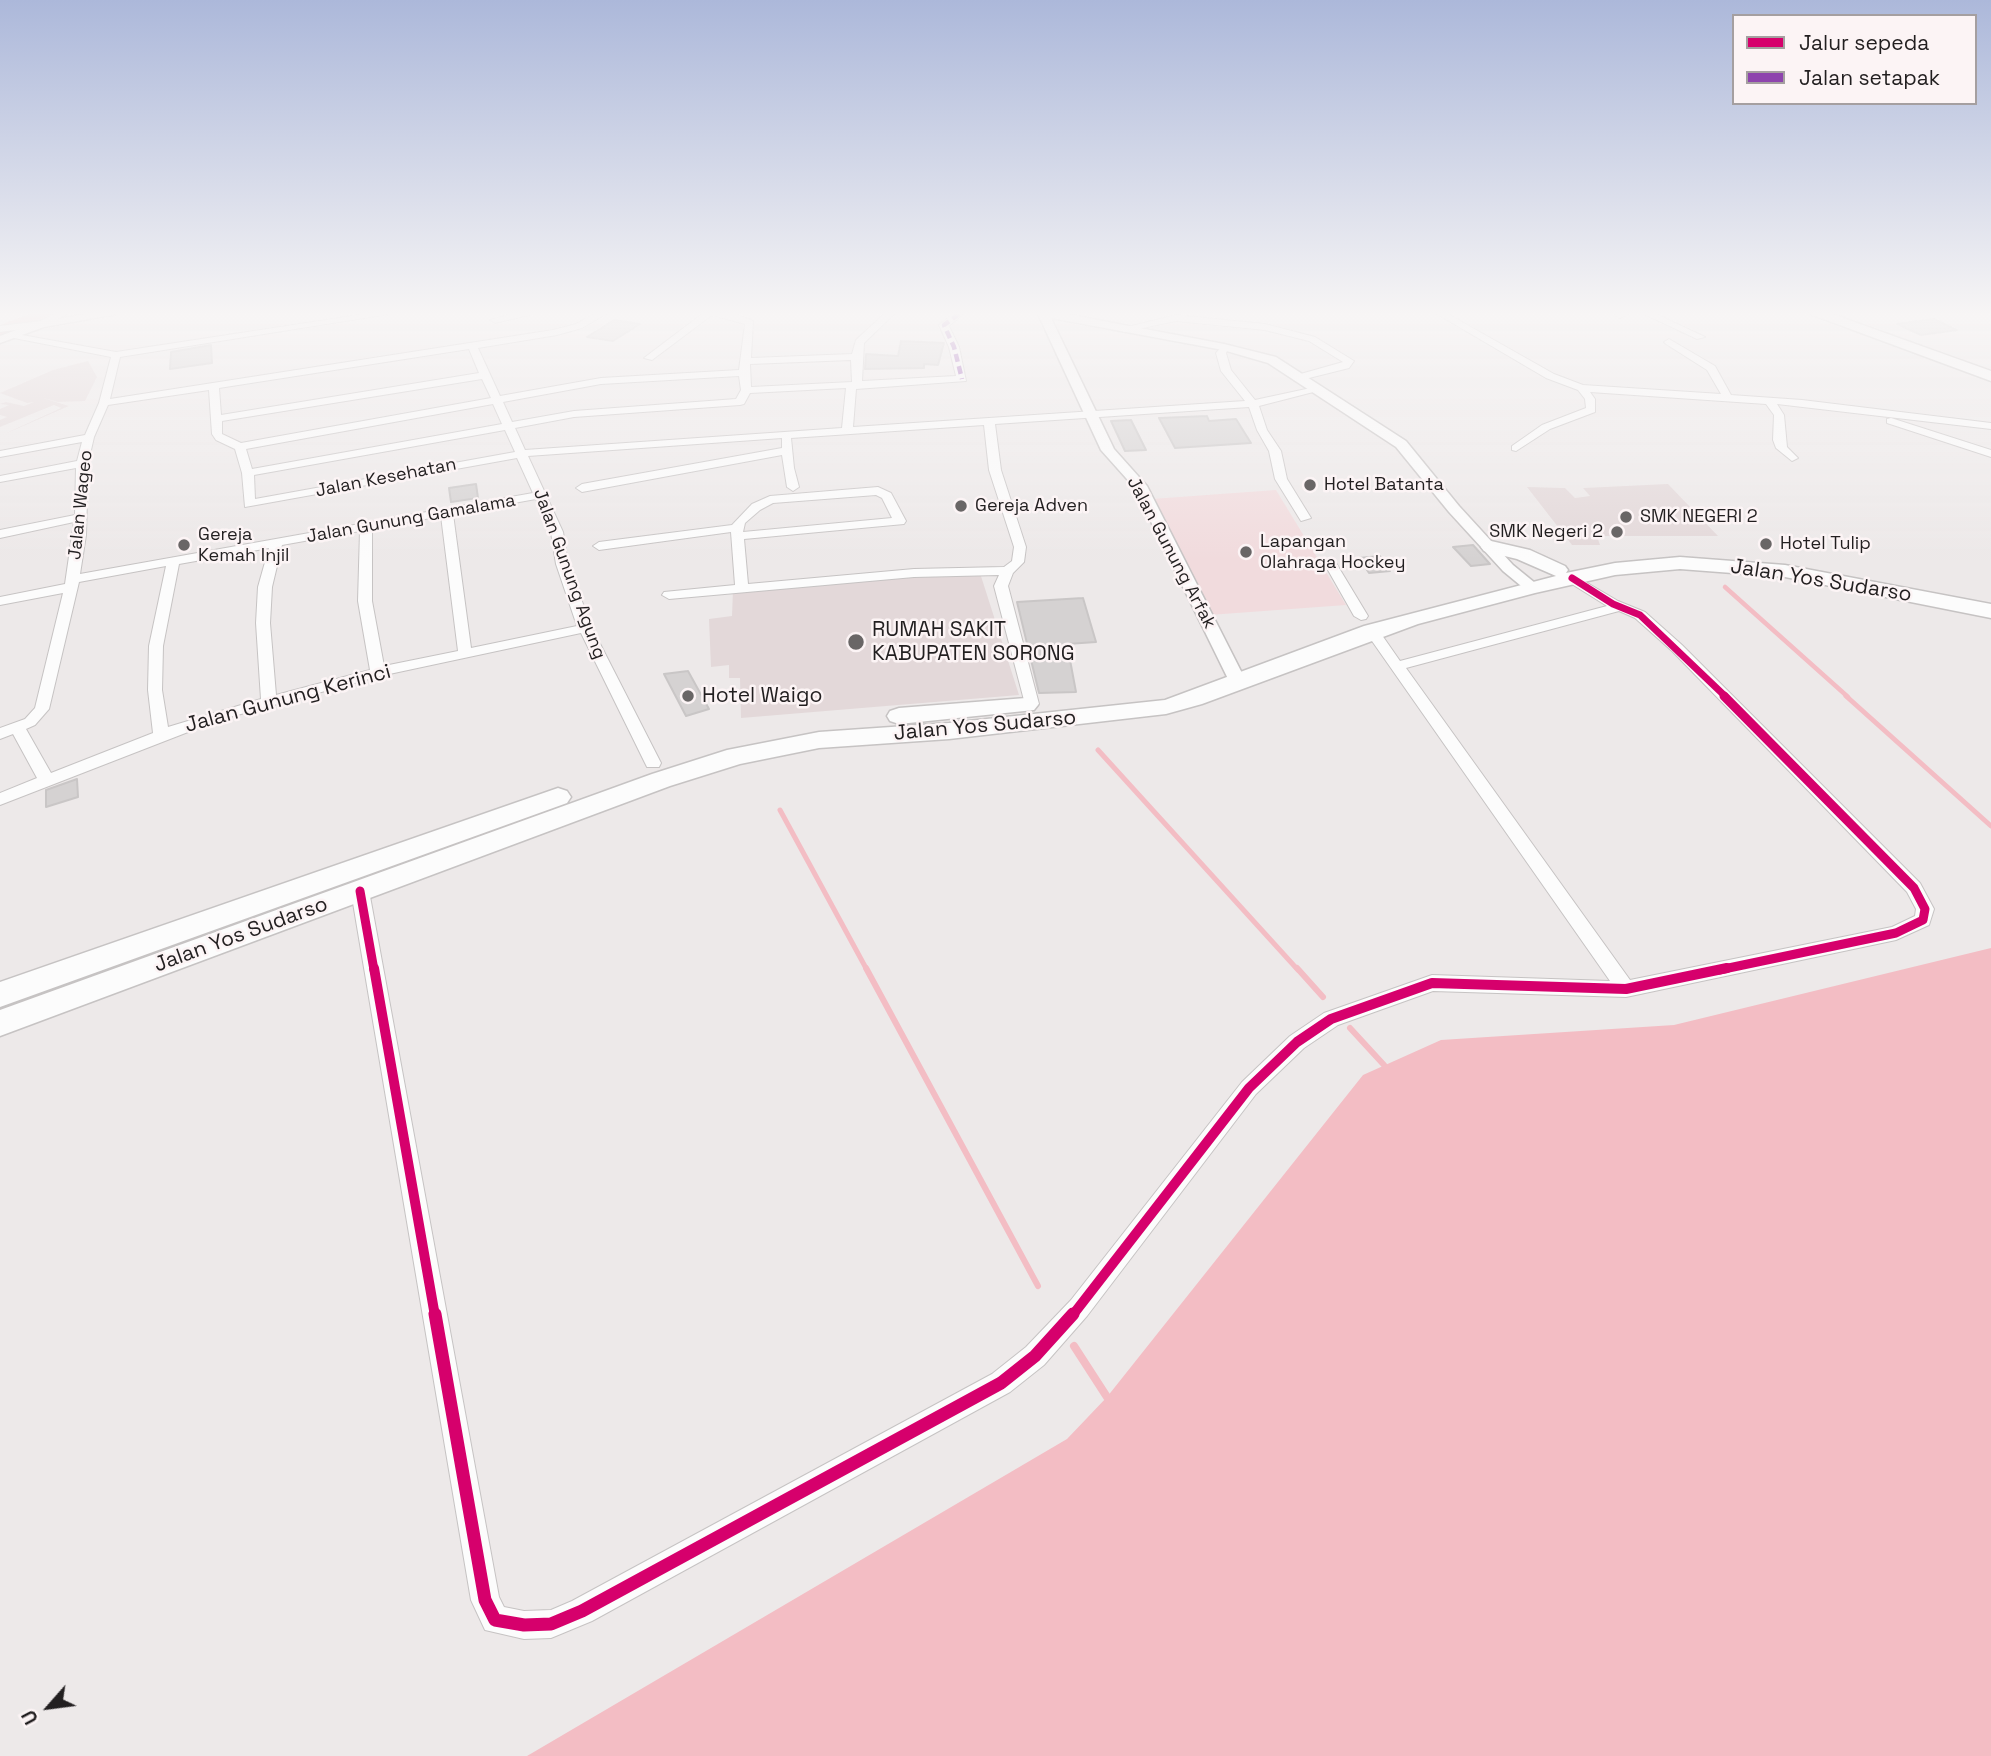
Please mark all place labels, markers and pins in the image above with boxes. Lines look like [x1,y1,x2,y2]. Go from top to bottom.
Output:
place label: Hotel Batanta [1324,474,1444,496]
marker: Hotel Batanta [1302,477,1318,493]
place label: Gereja Adven [975,495,1088,517]
marker: Gereja Adven [953,498,969,514]
place label: SMK NEGERI 2 [1640,506,1758,528]
marker: SMK NEGERI 2 [1618,509,1634,525]
place label: SMK Negeri 2 [1489,521,1603,543]
place label: Gereja Kemah Injil [198,524,289,566]
marker: SMK Negeri 2 [1609,524,1625,540]
place label: Lapangan Olahraga Hockey [1260,531,1406,574]
place label: Hotel Tulip [1780,533,1871,555]
marker: Hotel Tulip [1758,536,1774,552]
marker: Gereja Kemah Injil [176,537,192,553]
marker: Lapangan Olahraga Hockey [1238,544,1254,560]
place label: RUMAH SAKIT KABUPATEN SORONG [872,617,1075,667]
marker: RUMAH SAKIT KABUPATEN SORONG [846,632,866,652]
place label: Hotel Waigo [702,683,822,709]
marker: Hotel Waigo [680,688,696,704]

